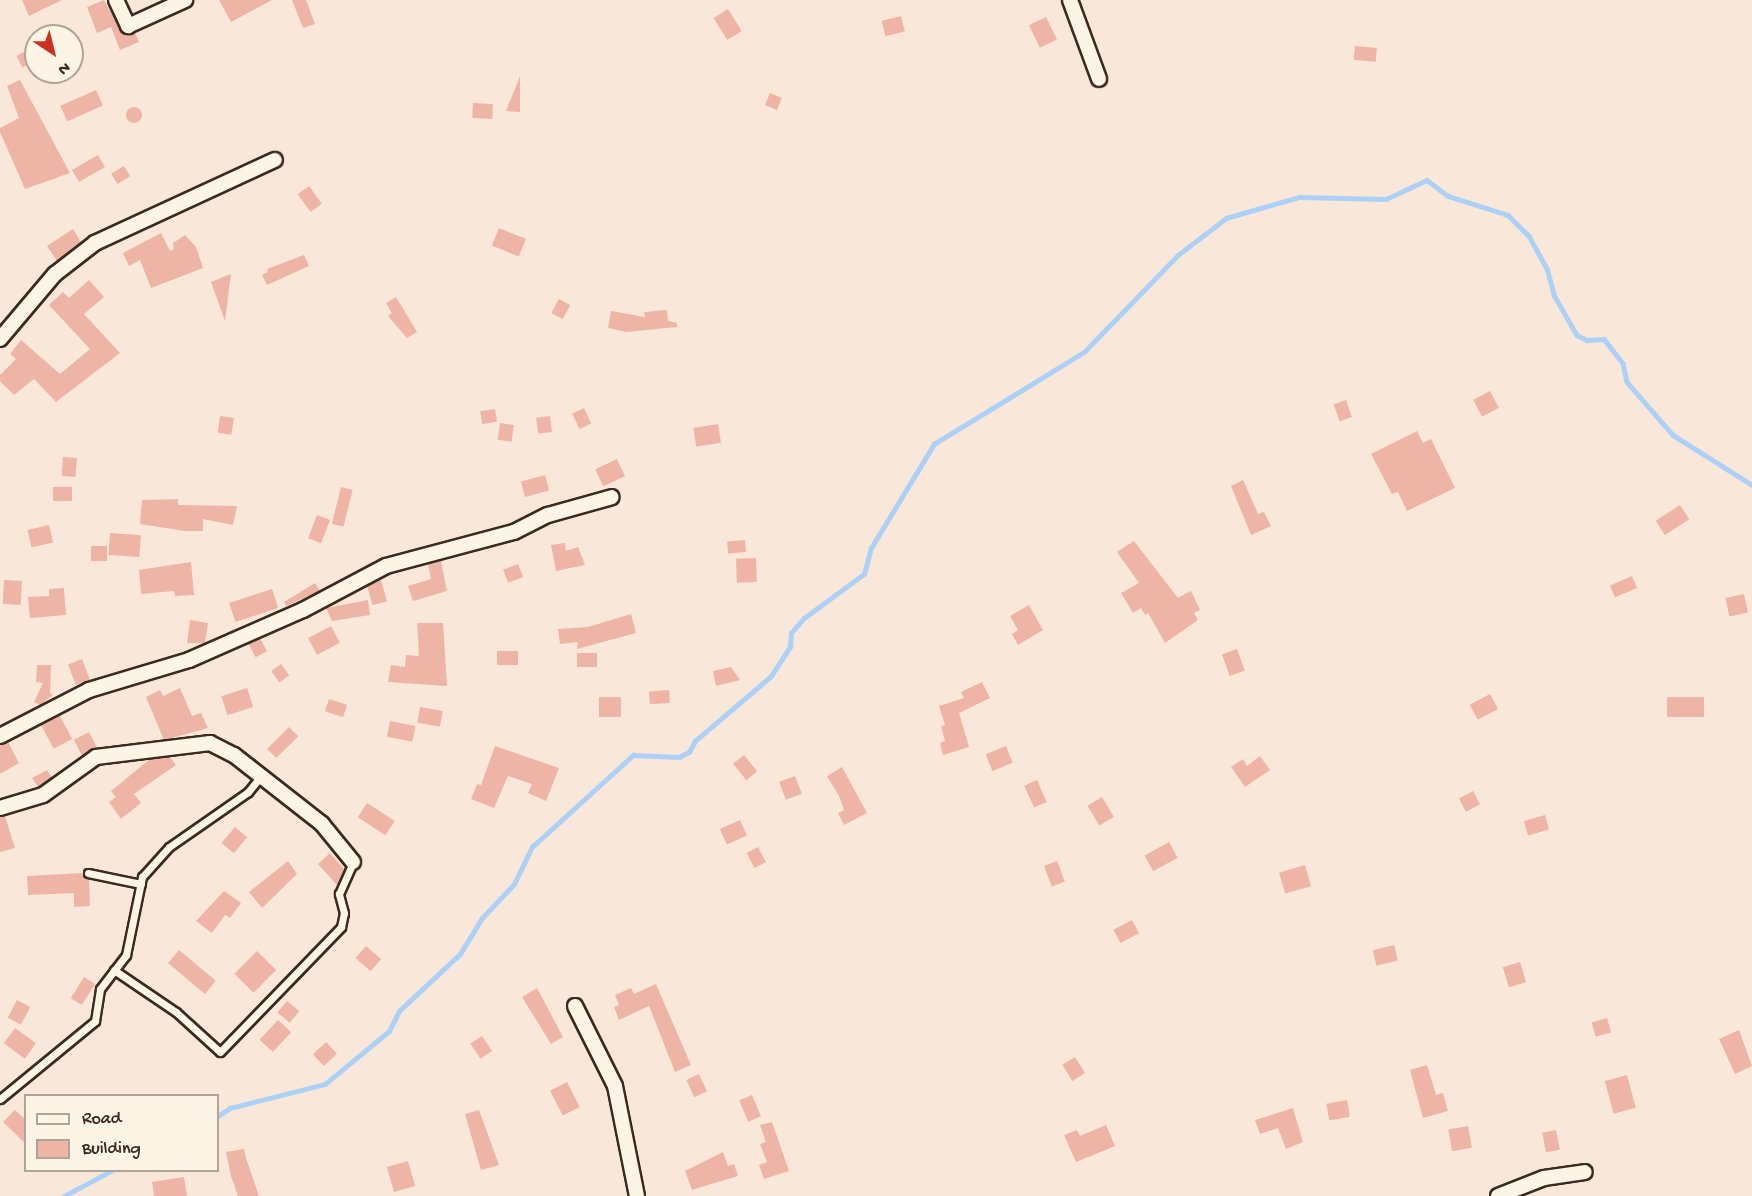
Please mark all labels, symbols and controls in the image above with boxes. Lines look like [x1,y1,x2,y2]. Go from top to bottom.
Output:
north arrow [24,24,84,84]
text: N [54,57,73,78]
legend [24,1094,219,1172]
text: Road [82,1109,121,1130]
text: Building [82,1139,141,1160]

